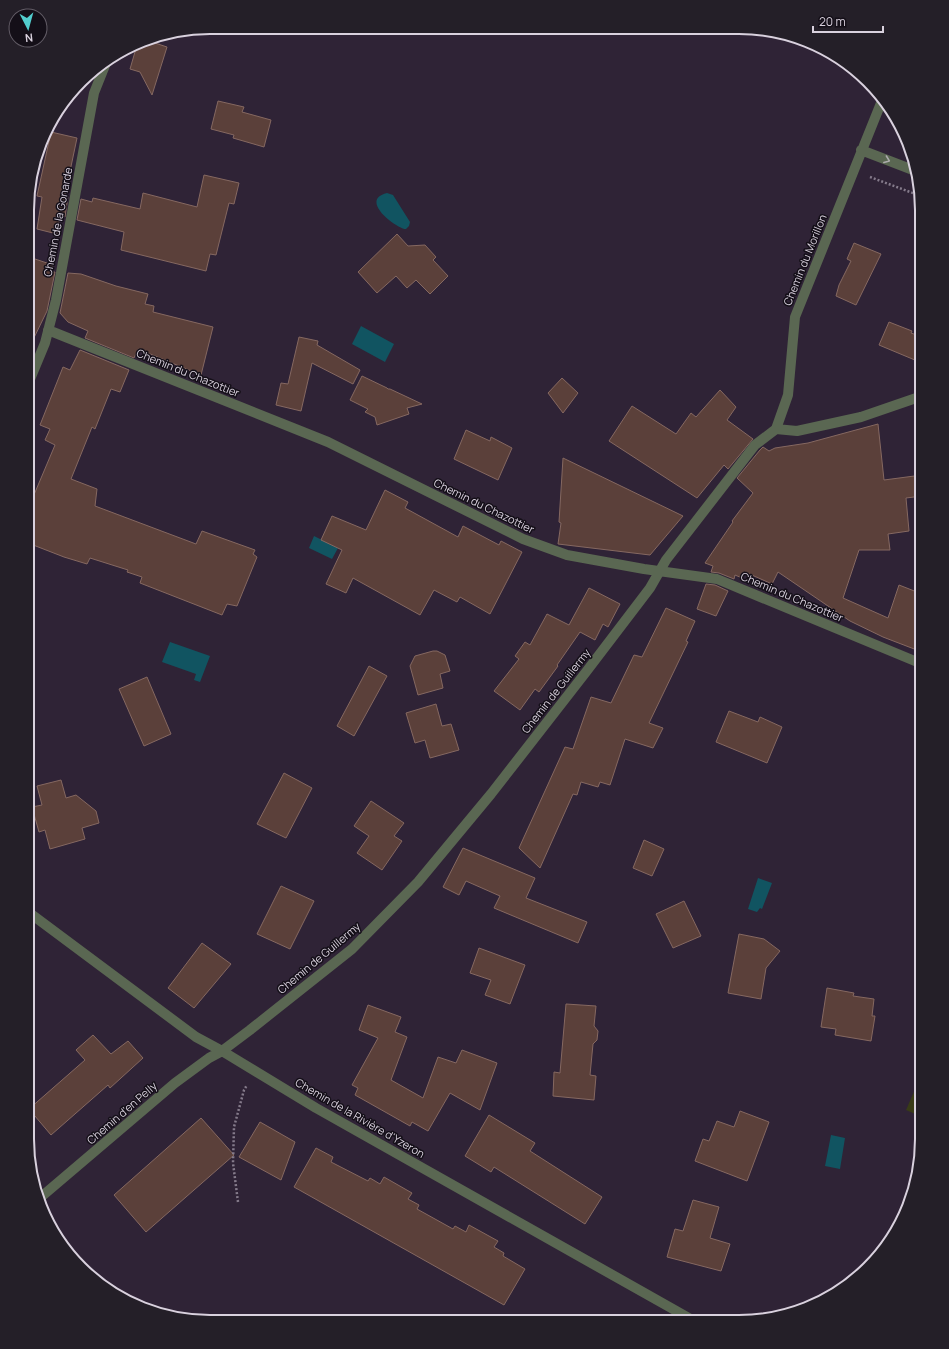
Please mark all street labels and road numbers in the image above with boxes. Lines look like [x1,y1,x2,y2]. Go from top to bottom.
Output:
street label: Chemin de la Gonarde [40,165,76,278]
street label: Chemin du Morillon [779,212,830,308]
street label: Chemin du Chazottier [134,345,242,400]
street label: Chemin du Chazottier [431,475,537,536]
street label: Chemin du Chazottier [739,568,846,625]
street label: Chemin de Guillermy [518,645,594,736]
street label: Chemin de Guillermy [274,918,363,997]
street label: Chemin de la Rivière d'Yzeron [293,1074,428,1161]
street label: Chemin d'en Pelly [83,1078,160,1147]

